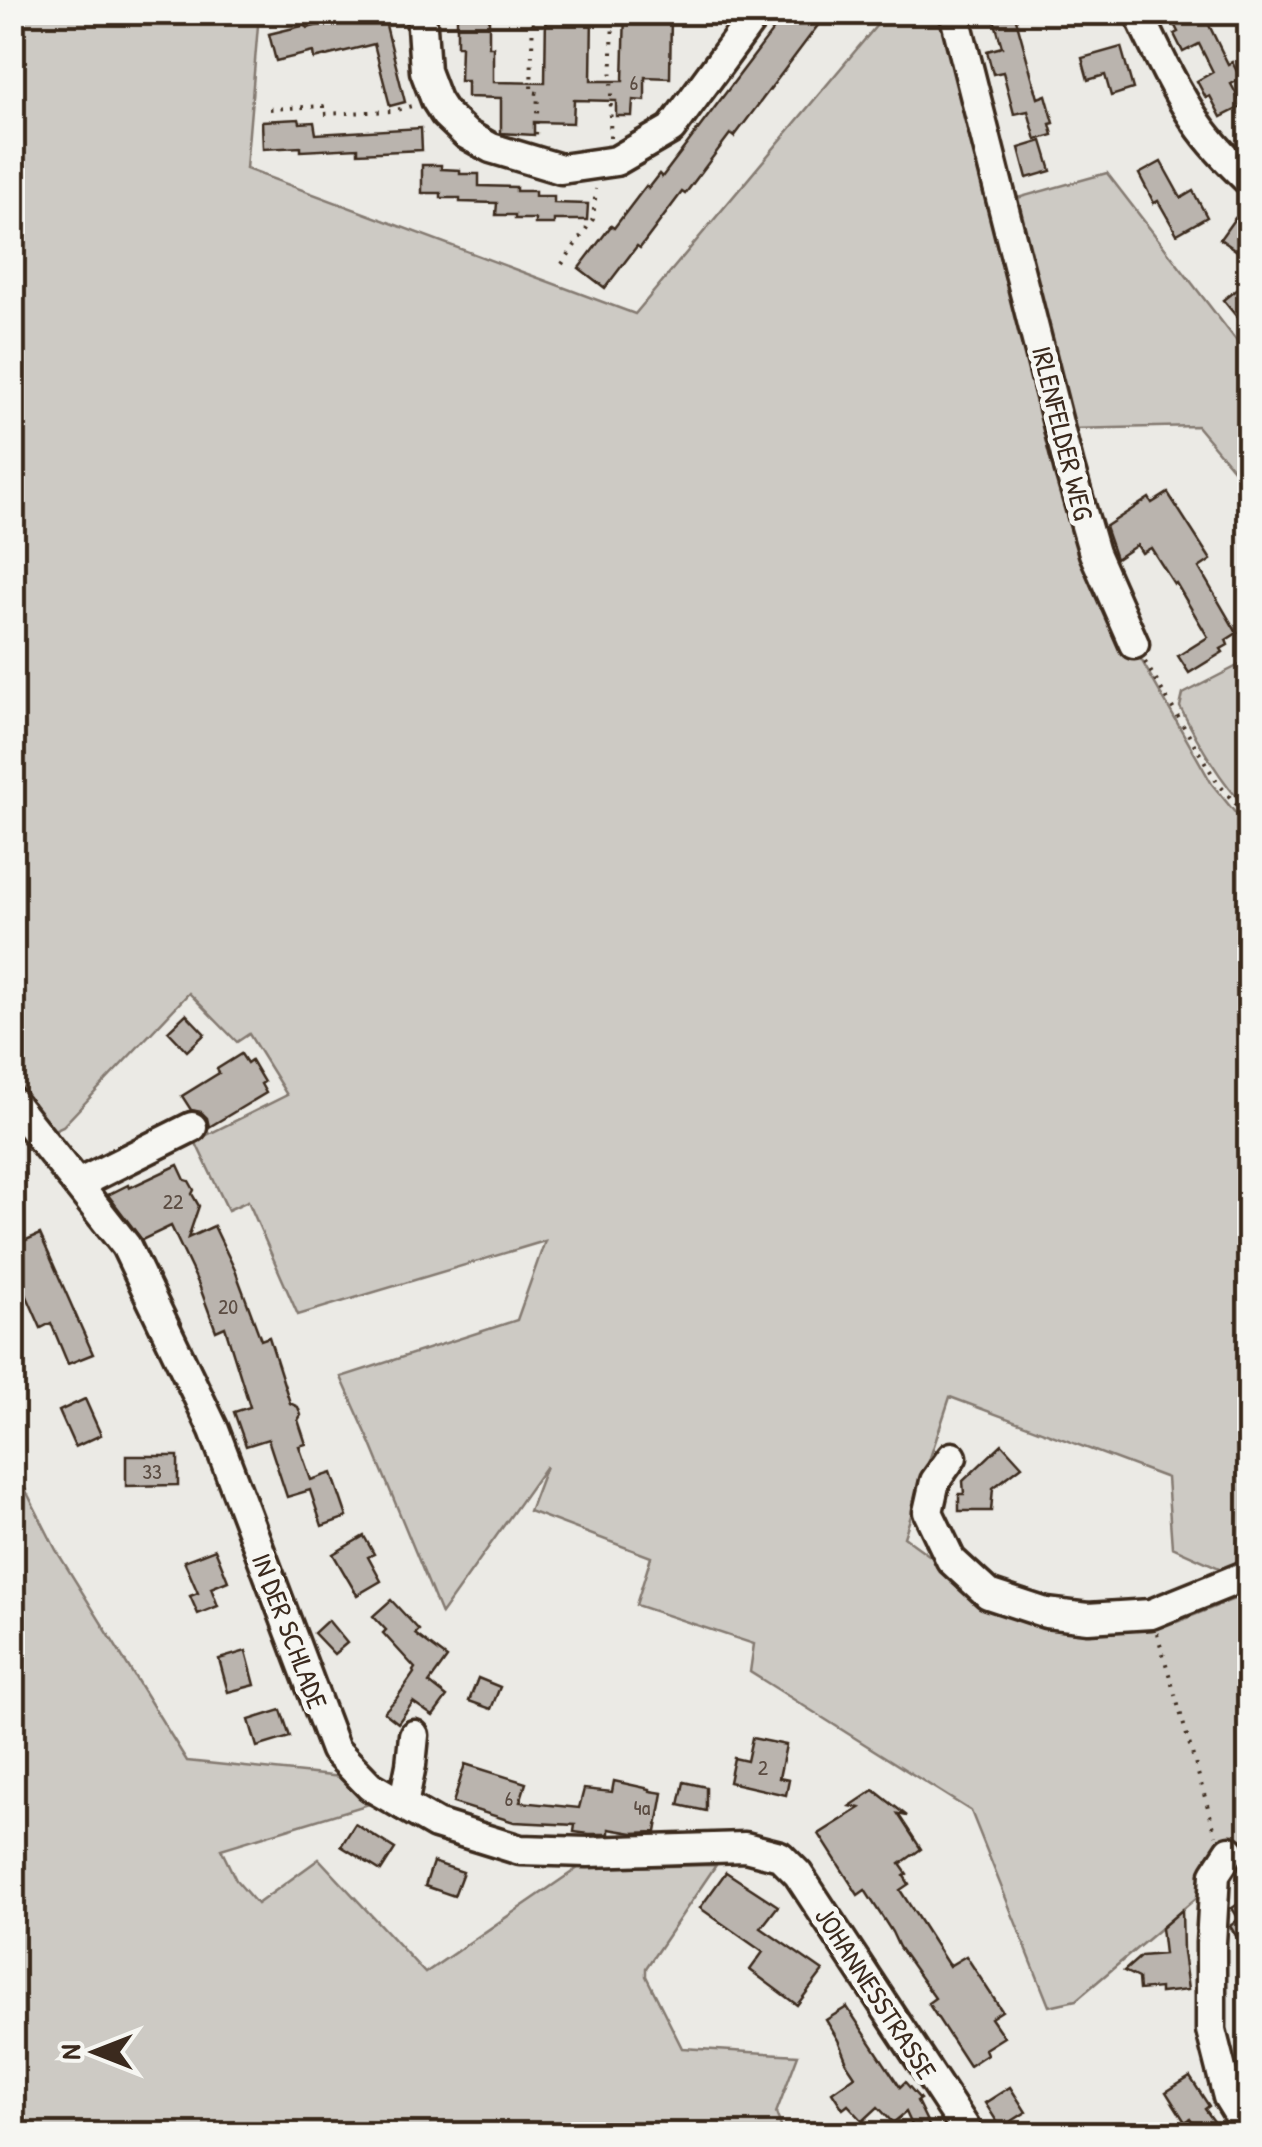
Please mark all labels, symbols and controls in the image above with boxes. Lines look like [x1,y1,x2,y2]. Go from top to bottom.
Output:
house number: 6 [630,67,639,97]
street label: IRLENFELDER WEG [1023,342,1103,525]
house number: 22 [163,1186,184,1216]
house number: 20 [218,1291,238,1321]
house number: 33 [142,1456,162,1486]
street label: IN DER SCHLADE [243,1548,337,1714]
house number: 2 [758,1752,769,1782]
house number: 6 [505,1783,514,1813]
house number: 4a [634,1792,651,1822]
street label: JOHANNESSTRASSE [806,1900,946,2086]
north arrow [45,2002,145,2102]
text: N [51,2044,89,2059]

